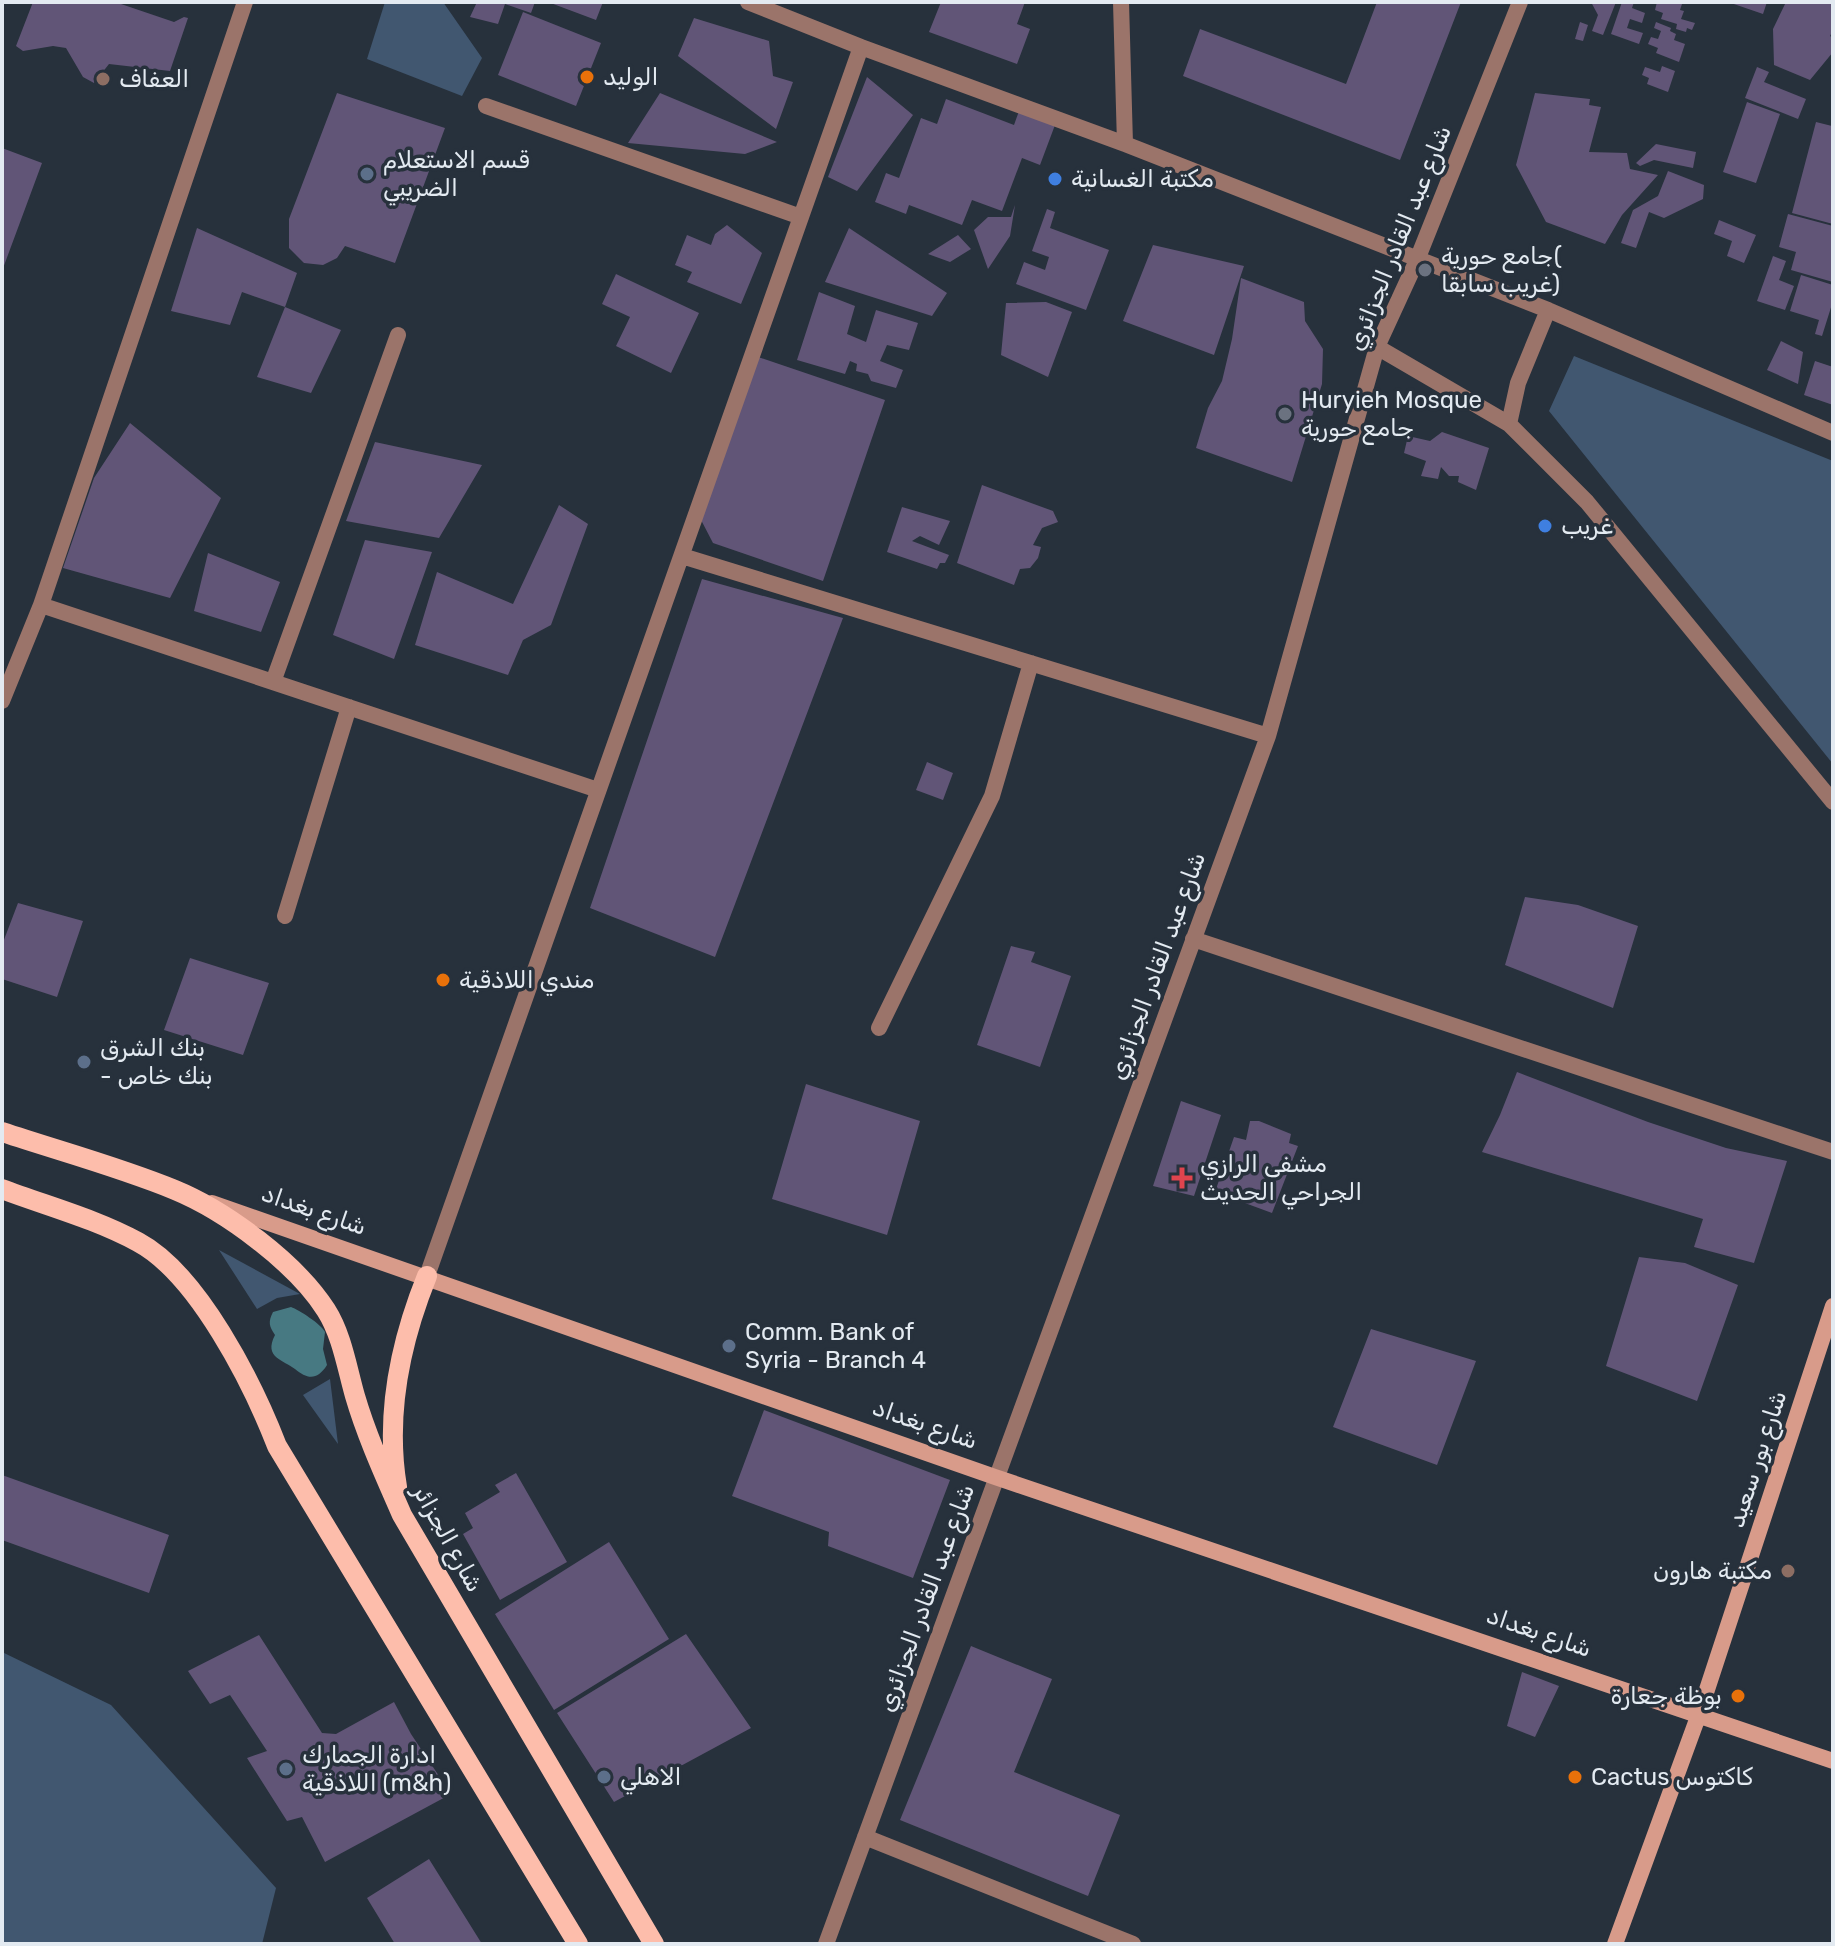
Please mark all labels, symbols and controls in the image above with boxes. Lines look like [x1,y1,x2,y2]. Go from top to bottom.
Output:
place label: الوليد [603,63,658,91]
place label: العفاف [119,65,189,93]
marker: الوليد [578,68,596,86]
marker: العفاف [94,70,112,88]
street label: شارع عبد القادر الجزائري [1341,121,1460,356]
place label: قسم الاستعلام الضريبي [383,146,530,206]
marker: قسم الاستعلام الضريبي [358,165,376,183]
place label: مكتبة الغسانية [1071,165,1214,193]
marker: مكتبة الغسانية [1046,170,1064,188]
place label: جامع حورية( غريب سابقا) [1441,242,1562,298]
marker: جامع حورية( غريب سابقا) [1416,261,1434,279]
place label: Huryieh Mosque جامع حورية [1301,386,1482,445]
marker: Huryieh Mosque جامع حورية [1276,405,1294,423]
place label: غريب [1561,512,1613,540]
marker: غريب [1536,517,1554,535]
street label: شارع عبد القادر الجزائري [1103,848,1214,1085]
place label: مندي اللاذقية [459,966,594,997]
marker: مندي اللاذقية [434,971,452,989]
place label: بنك الشرق - بنك خاص [100,1034,213,1090]
marker: بنك الشرق - بنك خاص [75,1053,93,1071]
place label: مشفى الرازي الجراحي الحديث [1200,1150,1362,1210]
marker: مشفى الرازي الجراحي الحديث [1171,1167,1193,1189]
street label: شارع بغداد [257,1179,370,1243]
place label: Comm. Bank of Syria - Branch 4 [745,1318,926,1374]
marker: Comm. Bank of Syria - Branch 4 [720,1337,738,1355]
street label: شارع بور سعيد [1722,1387,1794,1532]
street label: شارع بغداد [868,1393,981,1457]
street label: شارع الجزائر [404,1478,489,1598]
street label: شارع عبد القادر الجزائري [872,1480,983,1717]
place label: مكتبة هارون [1653,1557,1772,1585]
marker: مكتبة هارون [1779,1562,1797,1580]
street label: شارع بغداد [1482,1601,1595,1665]
place label: بوظة جعارة [1610,1682,1722,1710]
marker: بوظة جعارة [1729,1687,1747,1705]
place label: ادارة الجمارك اللاذقية (m&h) [302,1741,451,1797]
marker: ادارة الجمارك اللاذقية (m&h) [277,1760,295,1778]
place label: الاهلي [620,1763,682,1795]
place label: Cactus كاكتوس [1591,1763,1753,1791]
marker: الاهلي [595,1768,613,1786]
marker: Cactus كاكتوس [1566,1768,1584,1786]

